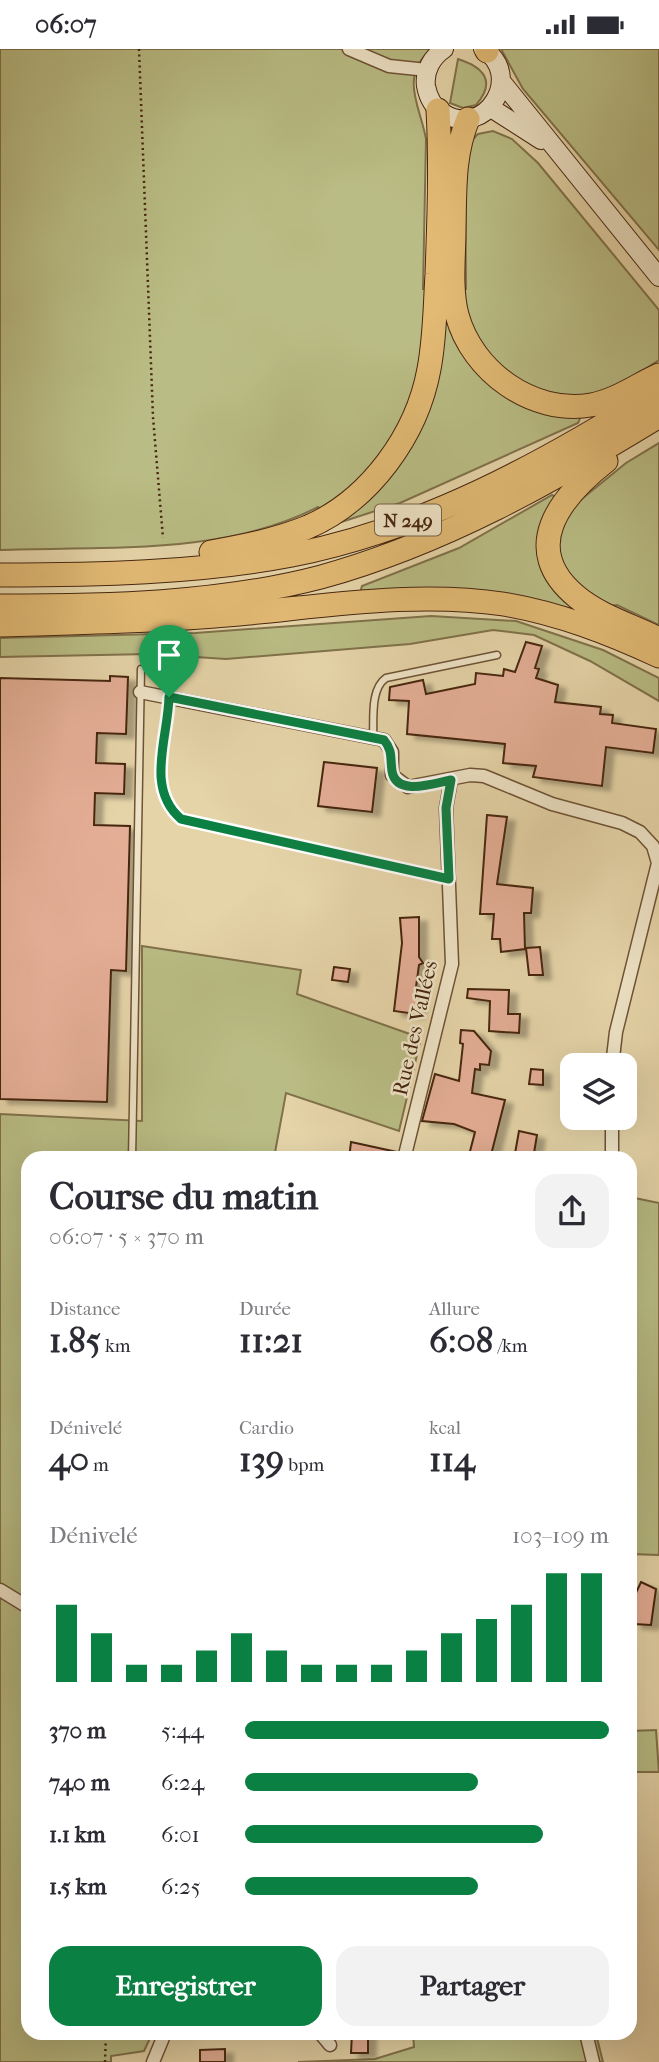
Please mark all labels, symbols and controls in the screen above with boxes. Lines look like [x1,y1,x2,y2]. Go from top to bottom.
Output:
text: 06:07 [35,9,97,40]
road number: N 249 [375,505,441,535]
pin [139,625,199,697]
icon: arrive [150,636,188,674]
street label: Rue des Vallées [388,958,442,1098]
map controls [560,1053,637,1130]
button: layers [560,1053,637,1130]
text: Course du matin [49,1174,318,1219]
button: share [535,1174,609,1248]
text: 06:07 · 5 × 370 m [49,1223,204,1250]
text: Distance [49,1298,120,1320]
text: Durée [239,1298,291,1320]
text: Allure [429,1298,480,1320]
text: 1.85 [49,1320,101,1361]
text: 11:21 [239,1320,303,1361]
text: 6:08 [429,1320,493,1361]
text: km [101,1335,131,1357]
text: /km [493,1335,528,1357]
text: Dénivelé [49,1417,122,1439]
text: Cardio [239,1417,294,1439]
text: kcal [429,1417,461,1439]
text: 40 [49,1439,89,1480]
text: 139 [239,1439,284,1480]
text: 114 [429,1439,475,1480]
text: m [89,1454,109,1476]
text: bpm [284,1454,324,1476]
text: Dénivelé [49,1522,138,1549]
text: 103–109 m [512,1522,609,1549]
text: 370 m [49,1717,106,1744]
text: 5:44 [161,1717,204,1744]
text: 740 m [49,1769,110,1796]
text: 6:24 [161,1769,204,1796]
text: 1.1 km [49,1821,106,1848]
text: 6:01 [161,1821,200,1848]
text: 1.5 km [49,1873,107,1900]
text: 6:25 [161,1873,201,1900]
button: Enregistrer [49,1946,322,2026]
button: Partager [336,1946,609,2026]

